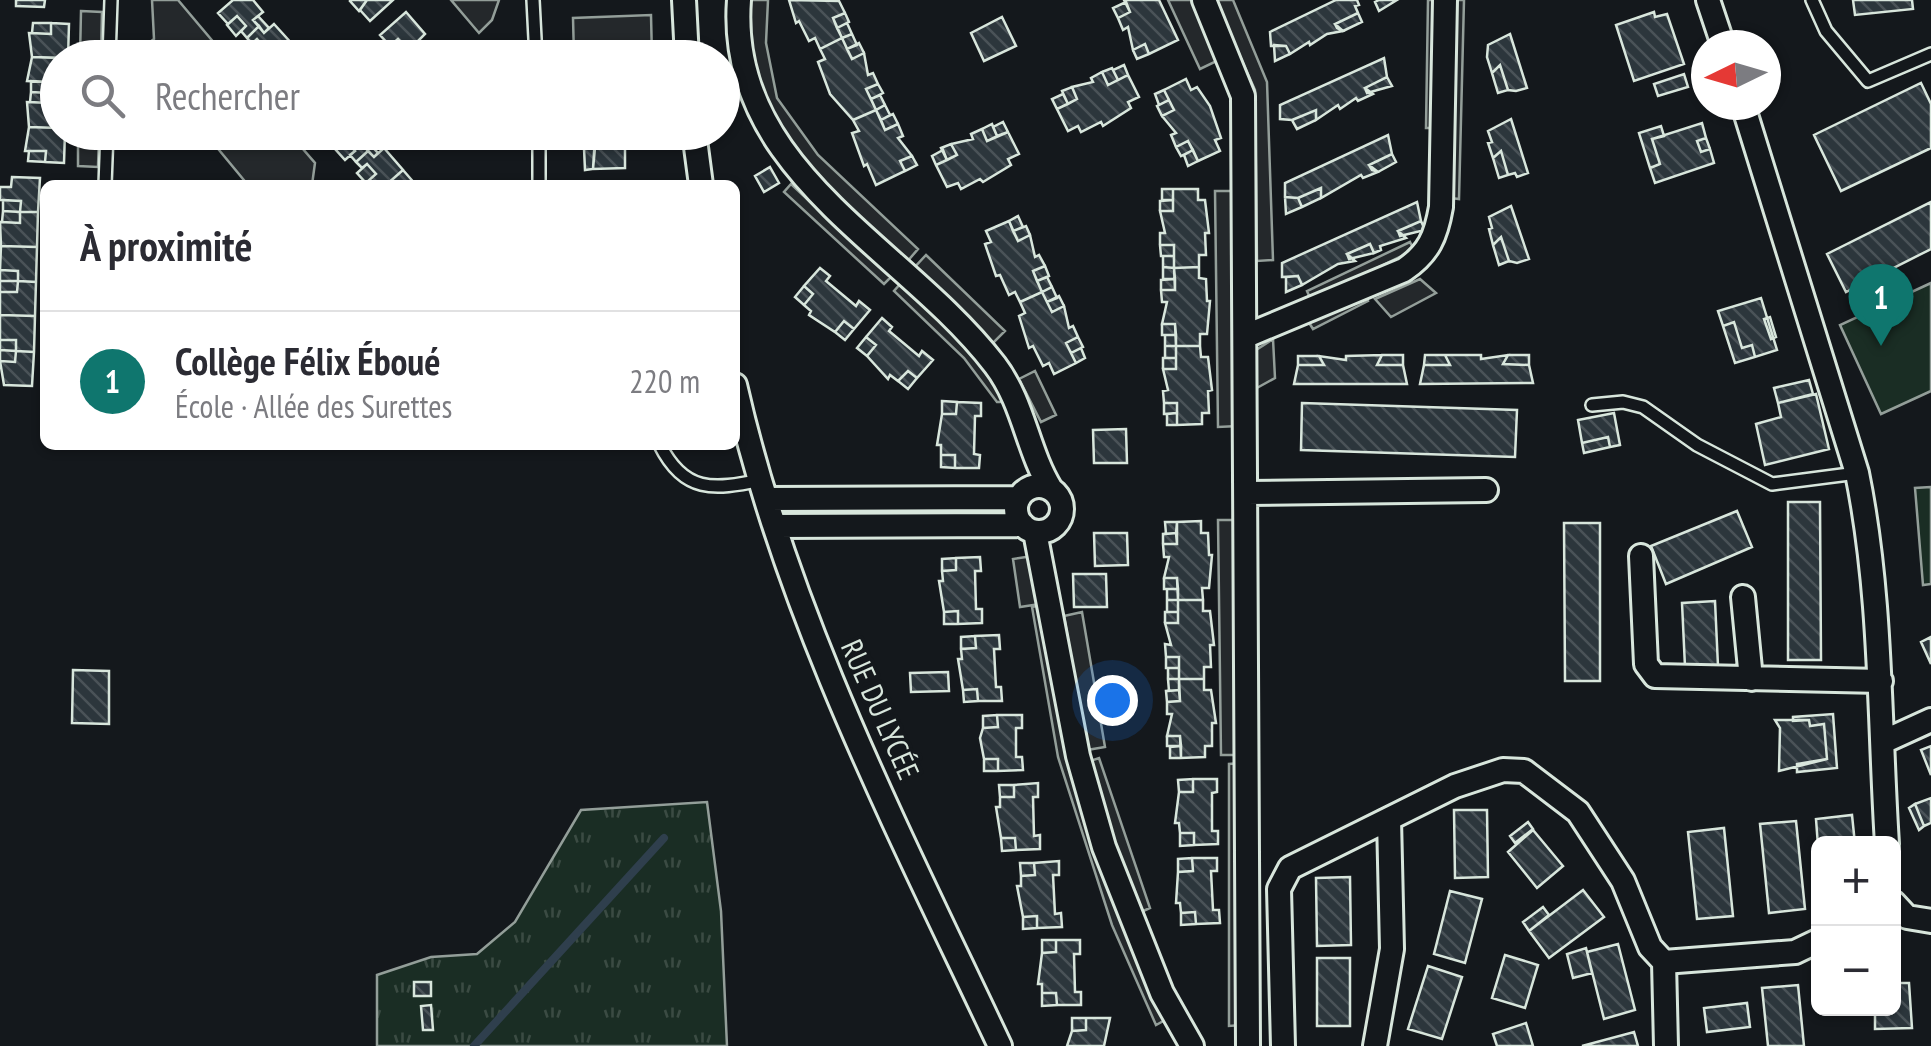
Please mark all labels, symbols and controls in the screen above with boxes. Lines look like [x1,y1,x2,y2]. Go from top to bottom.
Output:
north arrow [1691,30,1781,120]
search box [40,40,740,150]
icon: search [75,68,130,123]
text: Rechercher [155,71,300,120]
text: À proximité [80,218,252,273]
pin: 1 [1848,264,1914,346]
text: Collège Félix Éboué [175,336,441,385]
text: 1 [105,360,120,402]
text: 220 m [629,360,700,402]
text: École · Allée des Surettes [175,385,452,427]
street label: RUE DU LYCÉE [833,633,929,785]
your location [1087,675,1138,726]
map controls [1811,836,1901,1016]
button: + [1811,836,1901,926]
button: − [1811,926,1901,1016]

